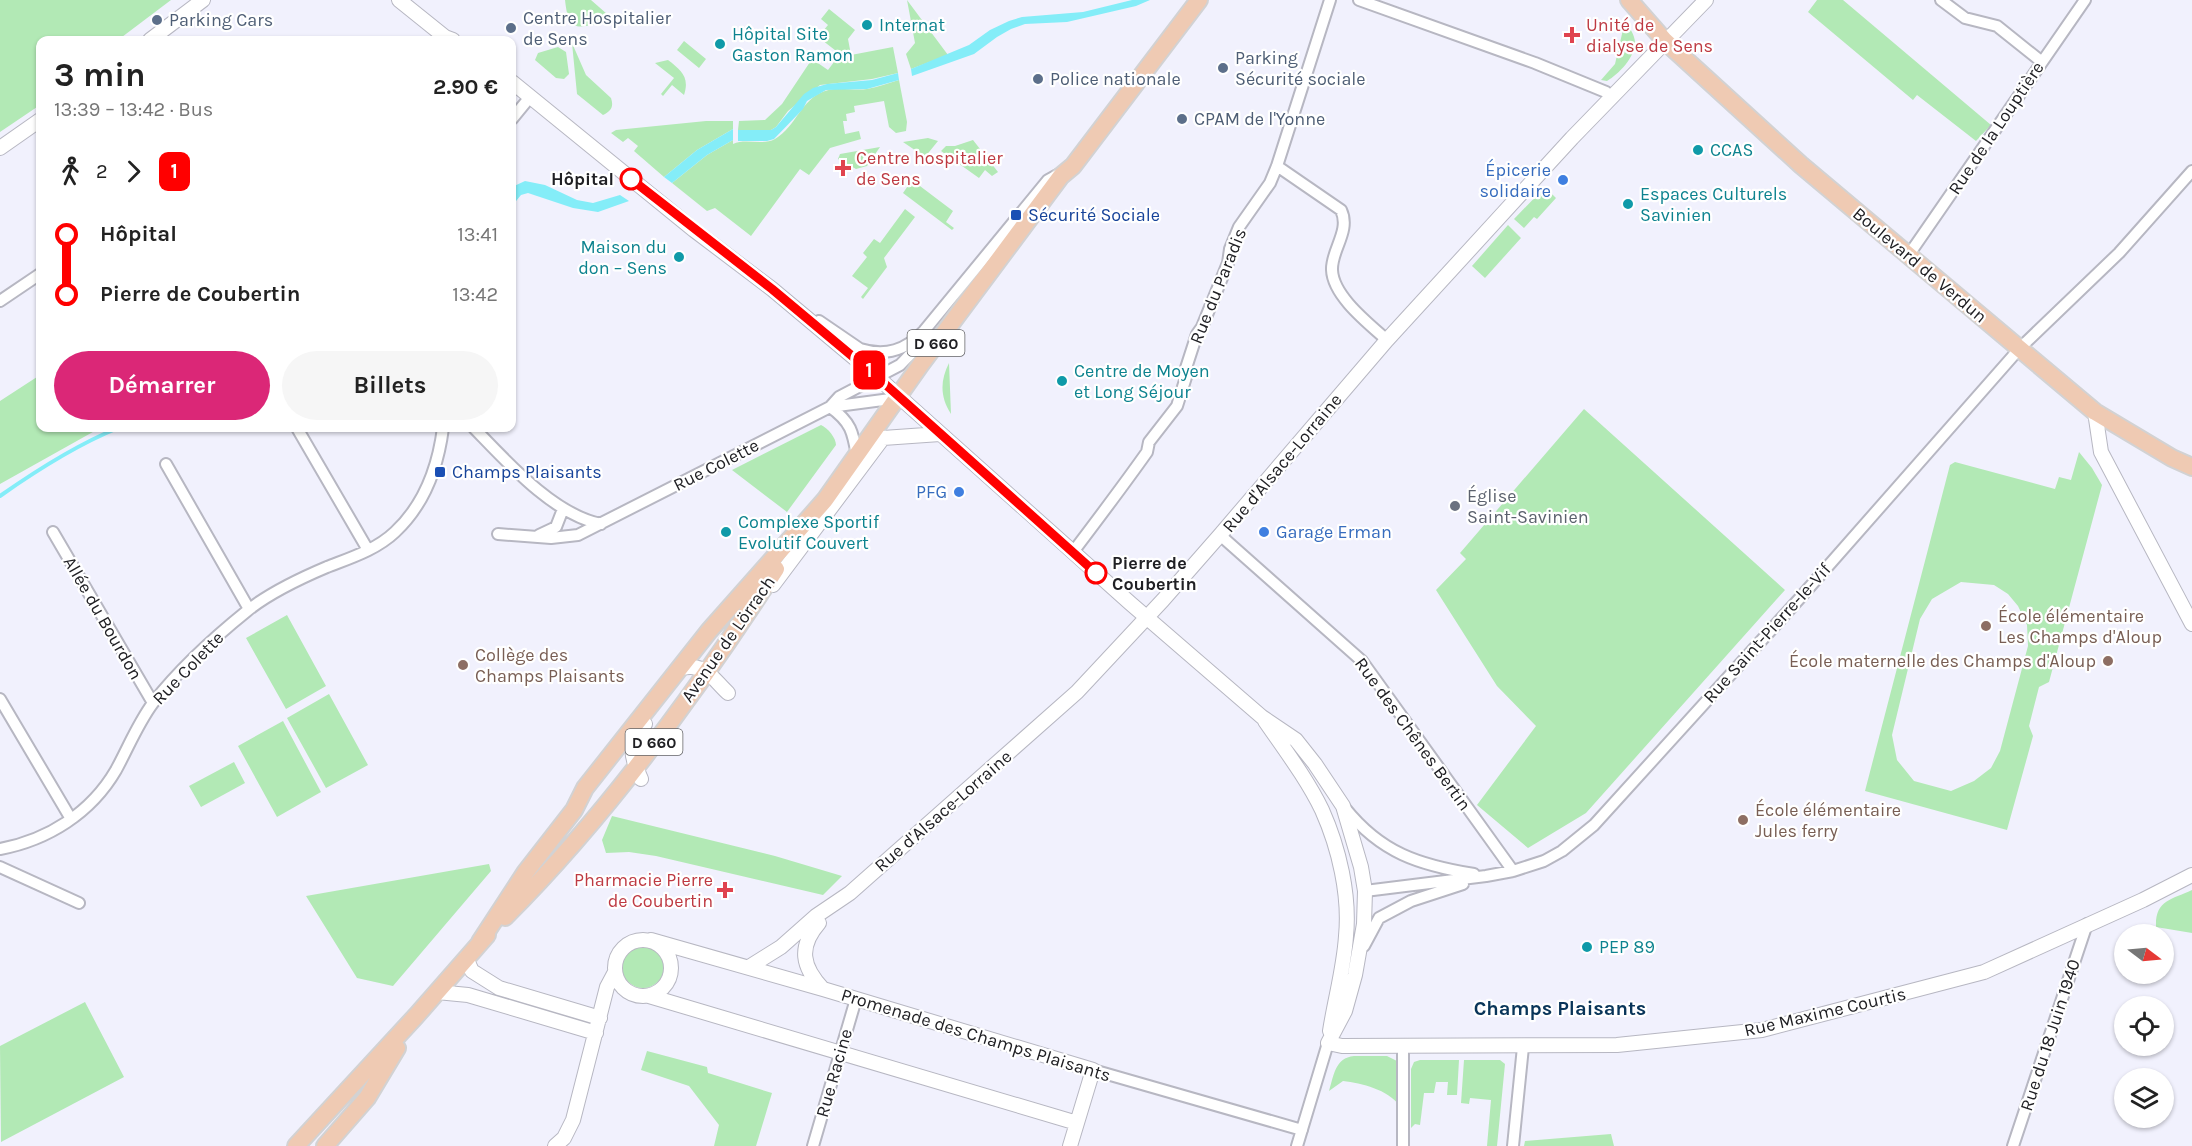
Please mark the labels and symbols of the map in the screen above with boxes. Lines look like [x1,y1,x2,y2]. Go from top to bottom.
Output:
place label: Centre Hospitalier de Sens [523,7,671,50]
place label: Parking Cars [169,9,273,31]
marker: Parking Cars [150,13,164,27]
place label: Internat [879,14,945,36]
place label: Unité de dialyse de Sens [1586,14,1713,57]
marker: Internat [860,18,874,32]
marker: Centre Hospitalier de Sens [504,21,518,35]
place label: Hôpital Site Gaston Ramon [732,23,853,66]
marker: Unité de dialyse de Sens [1563,26,1581,44]
marker: Hôpital Site Gaston Ramon [713,37,727,51]
place label: Parking Sécurité sociale [1235,47,1366,90]
street label: Rue de la Louptière [1943,57,2049,199]
marker: Parking Sécurité sociale [1216,61,1230,75]
place label: Police nationale [1050,68,1181,90]
marker: Police nationale [1031,72,1045,86]
place label: CPAM de l'Yonne [1194,108,1325,130]
marker: CPAM de l'Yonne [1175,112,1189,126]
place label: CCAS [1710,139,1753,161]
marker: CCAS [1691,143,1705,157]
place label: Centre hospitalier de Sens [856,147,1003,190]
place label: Épicerie solidaire [1480,158,1551,202]
marker: Centre hospitalier de Sens [834,159,852,177]
place label: Hôpital [551,168,614,190]
marker: Hôpital [620,168,642,190]
marker: Épicerie solidaire [1556,173,1570,187]
place label: Espaces Culturels Savinien [1640,183,1787,226]
marker: Espaces Culturels Savinien [1621,197,1635,211]
street label: Boulevard de Verdun [1848,202,1992,328]
place label: Sécurité Sociale [1028,204,1160,226]
marker: Sécurité Sociale [1009,208,1023,222]
street label: Rue du Paradis [1185,225,1251,347]
place label: Maison du don – Sens [578,236,667,279]
marker: Maison du don – Sens [672,250,686,264]
road number: D 660 [908,330,964,356]
line badge: 1 [850,350,888,389]
place label: Centre de Moyen et Long Séjour [1074,360,1210,403]
marker: Centre de Moyen et Long Séjour [1055,374,1069,388]
street label: Rue d'Alsace-Lorraine [1217,389,1347,537]
street label: Rue Colette [669,434,763,496]
place label: Champs Plaisants [452,461,602,483]
marker: Champs Plaisants [433,465,447,479]
place label: PFG [916,481,947,503]
place label: Église Saint-Savinien [1467,484,1589,528]
marker: PFG [952,485,966,499]
marker: Église Saint-Savinien [1448,499,1462,513]
place label: Complexe Sportif Evolutif Couvert [738,511,880,554]
place label: Garage Erman [1276,521,1392,543]
marker: Complexe Sportif Evolutif Couvert [719,525,733,539]
marker: Garage Erman [1257,525,1271,539]
street label: Allée du Bourdon [59,552,147,684]
place label: Pierre de Coubertin [1112,552,1197,595]
street label: Rue Saint-Pierre-le-Vif [1698,558,1836,708]
marker: Pierre de Coubertin [1085,562,1107,584]
street label: Avenue de Lörrach [676,572,780,706]
place label: École élémentaire Les Champs d'Aloup [1998,604,2162,648]
marker: École élémentaire Les Champs d'Aloup [1979,619,1993,633]
street label: Rue Colette [148,627,228,709]
place label: Collège des Champs Plaisants [475,644,625,687]
place label: École maternelle des Champs d'Aloup [1789,649,2096,672]
street label: Rue des Chênes Bertin [1350,653,1476,815]
marker: École maternelle des Champs d'Aloup [2101,654,2115,668]
marker: Collège des Champs Plaisants [456,658,470,672]
road number: D 660 [626,729,682,755]
street label: Rue d'Alsace-Lorraine [870,745,1016,877]
place label: École élémentaire Jules ferry [1755,798,1901,842]
marker: École élémentaire Jules ferry [1736,813,1750,827]
place label: Pharmacie Pierre de Coubertin [574,869,713,912]
marker: Pharmacie Pierre de Coubertin [718,883,732,897]
north arrow [2114,924,2174,984]
place label: PEP 89 [1599,936,1655,958]
marker: PEP 89 [1580,940,1594,954]
street label: Rue du 18 Juin 1940 [2015,956,2085,1114]
street label: Promenade des Champs Plaisants [839,983,1113,1087]
street label: Rue Maxime Courtis [1742,983,1908,1041]
district label: Champs Plaisants [1474,997,1646,1020]
street label: Rue Racine [811,1026,857,1120]

